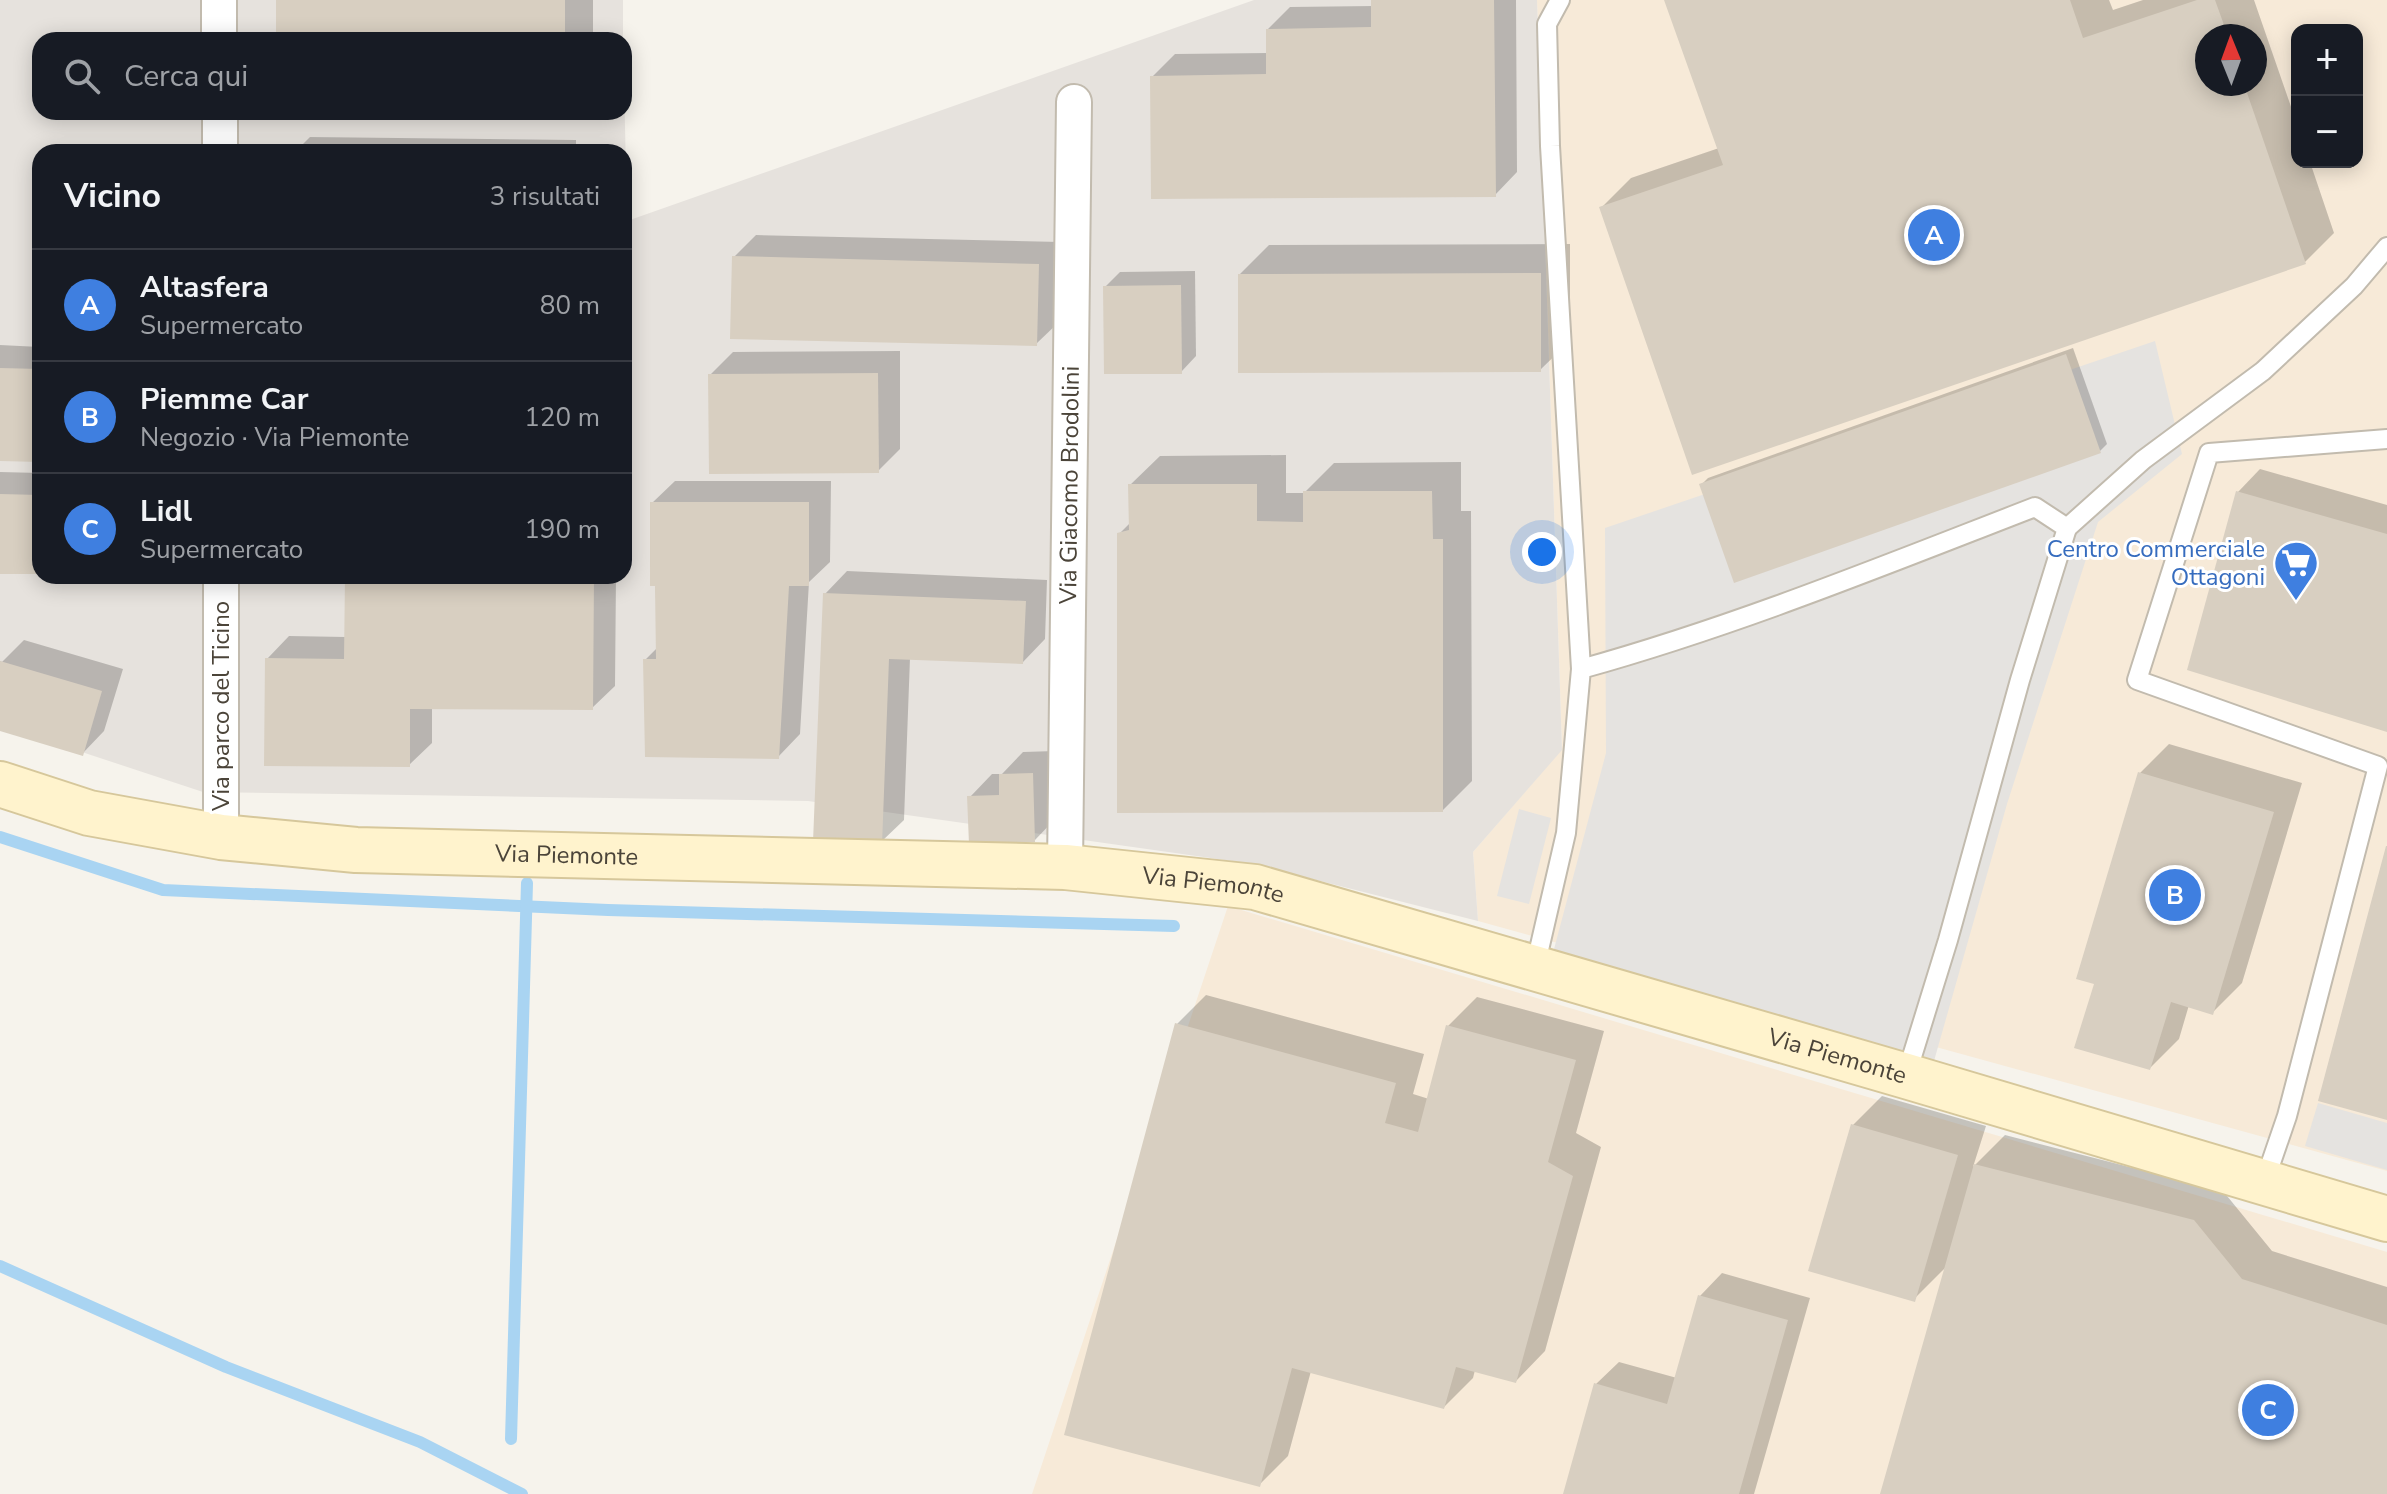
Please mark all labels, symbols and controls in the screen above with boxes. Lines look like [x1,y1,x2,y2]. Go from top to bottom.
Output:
north arrow [2195,24,2267,96]
map controls [2291,24,2363,168]
button: + [2291,24,2363,96]
search box [32,32,632,120]
icon: search [60,54,104,98]
text: Cerca qui [124,56,248,97]
button: − [2291,96,2363,168]
text: Vicino [64,173,161,219]
text: 3 risultati [490,179,600,214]
pin: A [1908,205,1960,265]
text: Altasfera [140,267,269,308]
text: A [80,288,100,323]
text: 80 m [540,288,600,323]
text: Supermercato [140,308,303,343]
street label: Via Giacomo Brodolini [1052,366,1087,605]
text: Piemme Car [140,379,308,420]
text: B [81,400,99,435]
text: 120 m [524,400,600,435]
text: Negozio · Via Piemonte [140,420,409,455]
text: Lidl [140,491,192,532]
text: C [81,512,99,547]
text: 190 m [524,512,600,547]
text: Supermercato [140,532,303,567]
your location [1522,532,1562,572]
place label: Centro Commerciale Ottagoni [2047,533,2265,593]
supermarket icon: Centro Commerciale Ottagoni [2272,539,2320,602]
street label: Via parco del Ticino [205,601,237,812]
street label: Via Piemonte [494,837,639,873]
street label: Via Piemonte [1140,859,1288,911]
pin: B [2149,865,2201,925]
street label: Via Piemonte [1763,1020,1911,1091]
pin: C [2242,1380,2294,1440]

